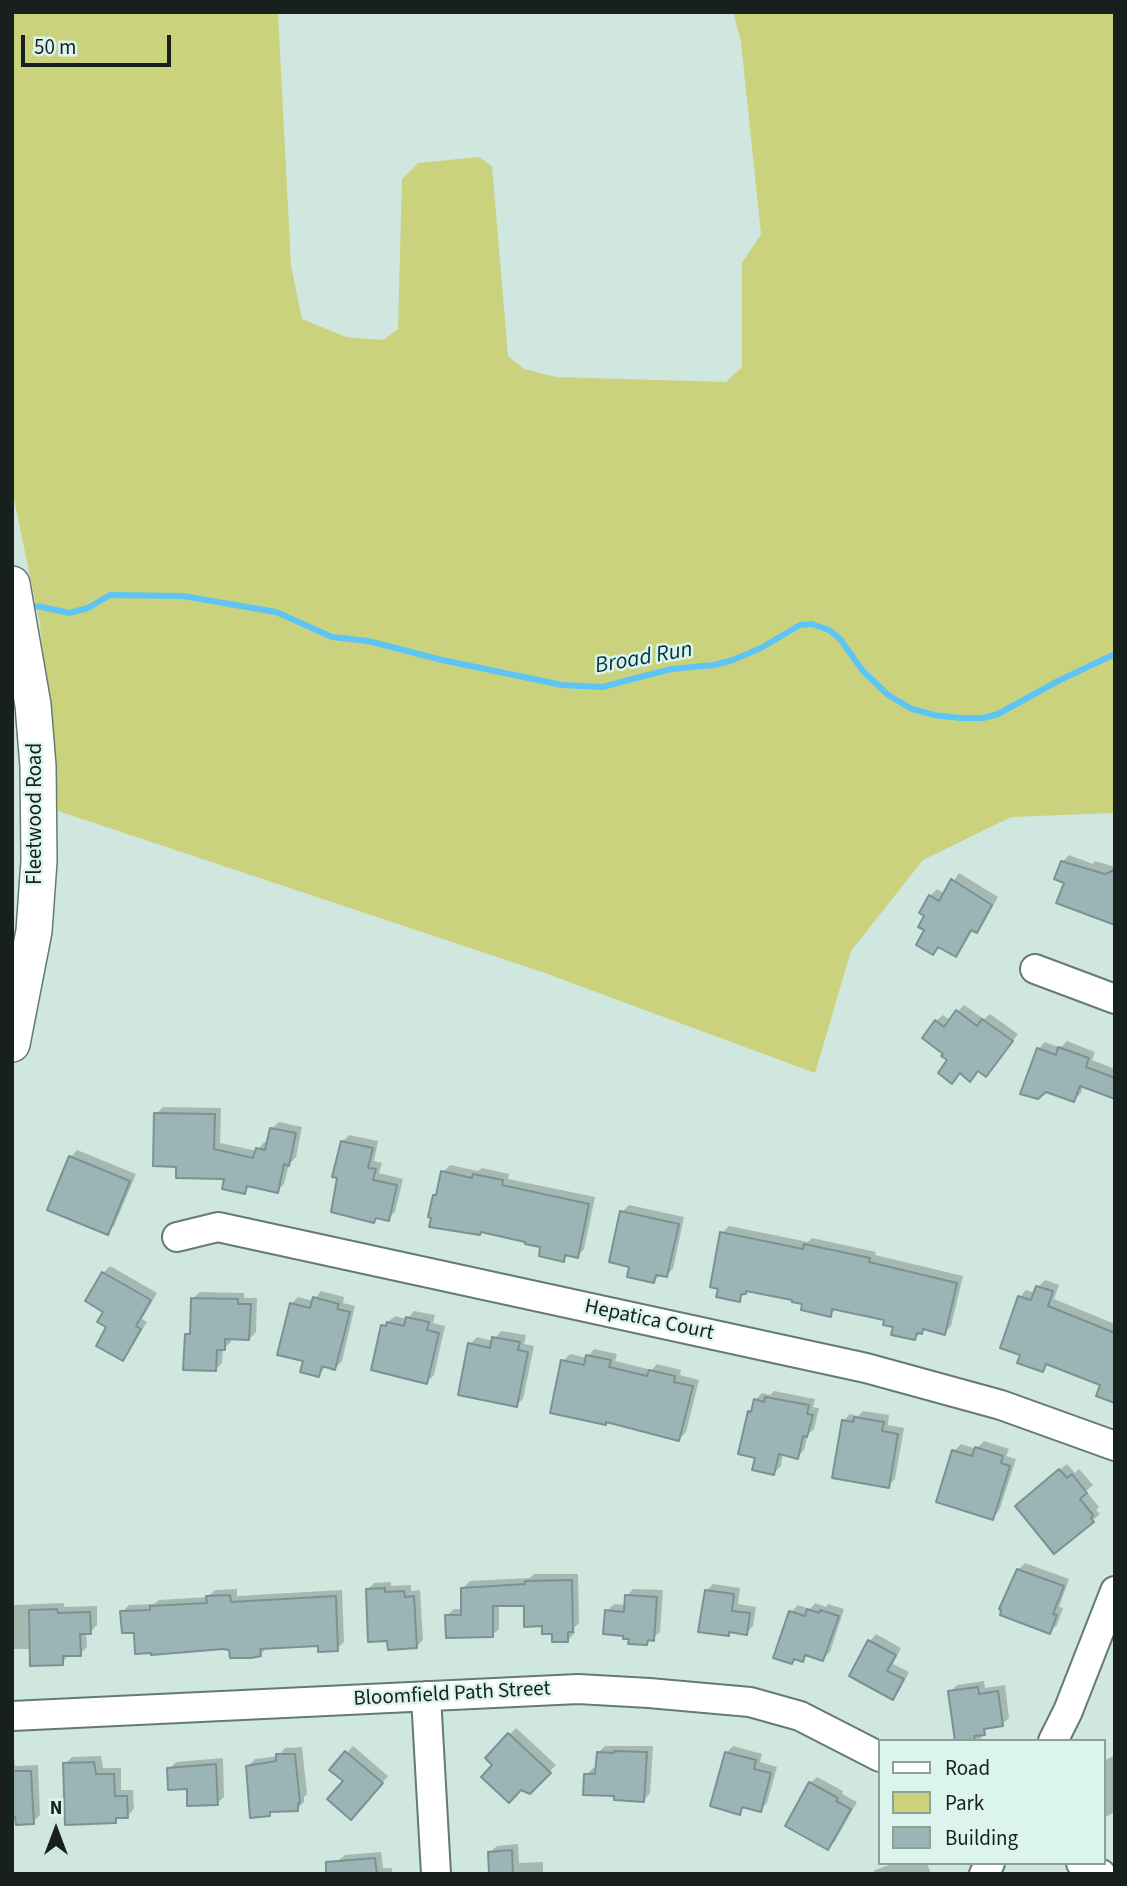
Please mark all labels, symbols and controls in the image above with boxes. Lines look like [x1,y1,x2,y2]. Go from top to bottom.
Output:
scale bar [24,21,175,65]
text: 50 m [34,32,76,62]
water label: Broad Run [593,637,695,681]
street label: Fleetwood Road [23,743,49,885]
street label: Hepatica Court [582,1295,716,1347]
street label: Bloomfield Path Street [353,1677,551,1713]
legend [878,1739,1106,1865]
text: Road [945,1753,990,1783]
text: Park [945,1788,984,1818]
north arrow [21,1795,91,1865]
text: N [50,1795,62,1822]
text: Building [945,1823,1018,1853]

